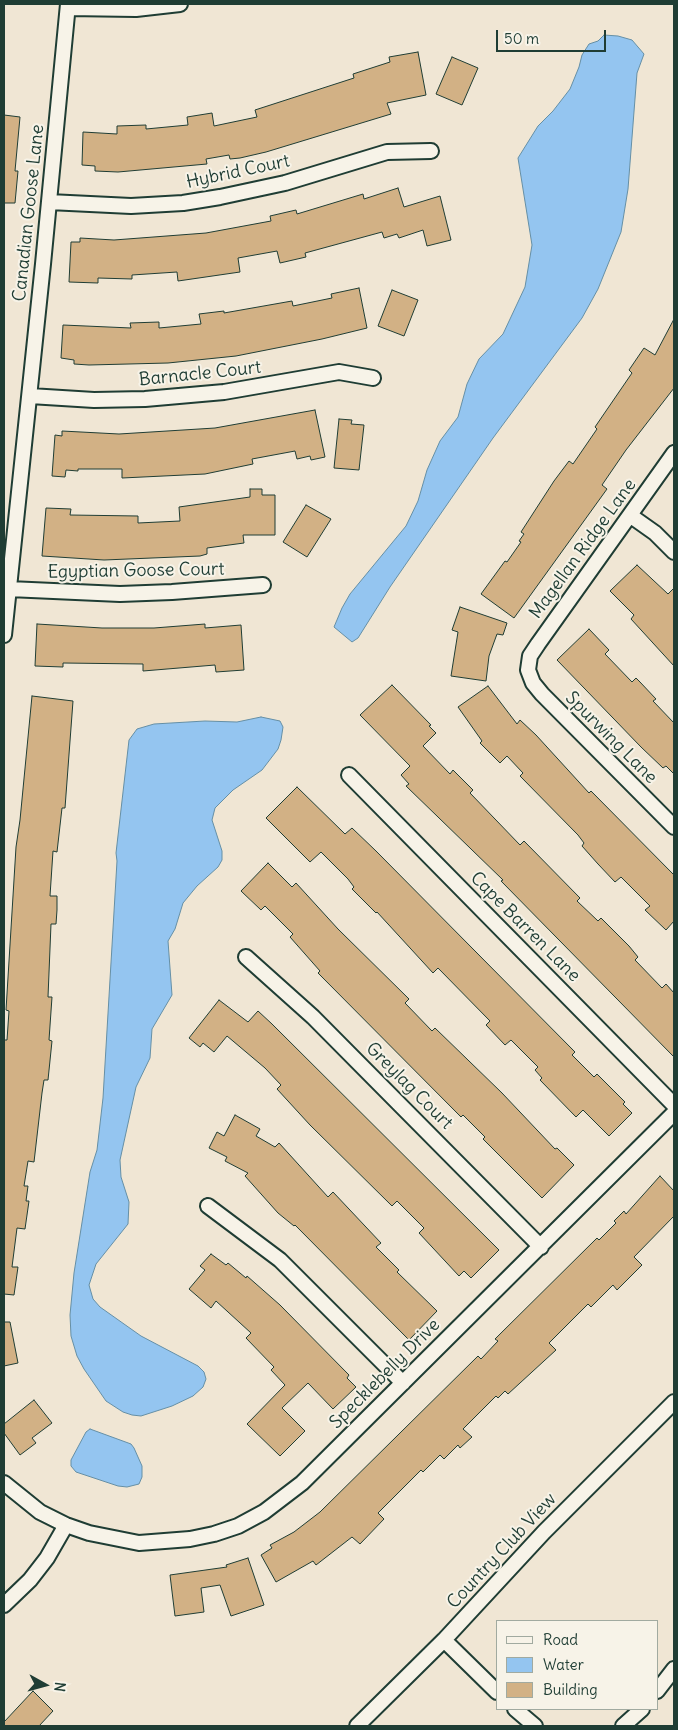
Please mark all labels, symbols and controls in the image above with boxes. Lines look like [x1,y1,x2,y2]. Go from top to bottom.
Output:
scale bar [498,20,608,52]
text: 50 m [504,29,539,48]
street label: Canadian Goose Lane [9,124,49,302]
street label: Hybrid Court [184,151,292,193]
street label: Barnacle Court [138,357,262,391]
street label: Magellan Ridge Lane [525,475,641,623]
street label: Egyptian Goose Court [47,559,225,583]
street label: Spurwing Lane [561,688,661,788]
street label: Cape Barren Lane [465,867,585,987]
street label: Greylag Court [361,1038,457,1134]
street label: Specklebelly Drive [325,1314,445,1434]
street label: Country Club View [443,1489,561,1613]
legend [496,1620,658,1710]
text: Road [543,1630,578,1649]
text: Water [543,1655,584,1674]
north arrow [20,1660,70,1710]
text: Building [543,1680,598,1699]
text: N [50,1681,69,1693]

